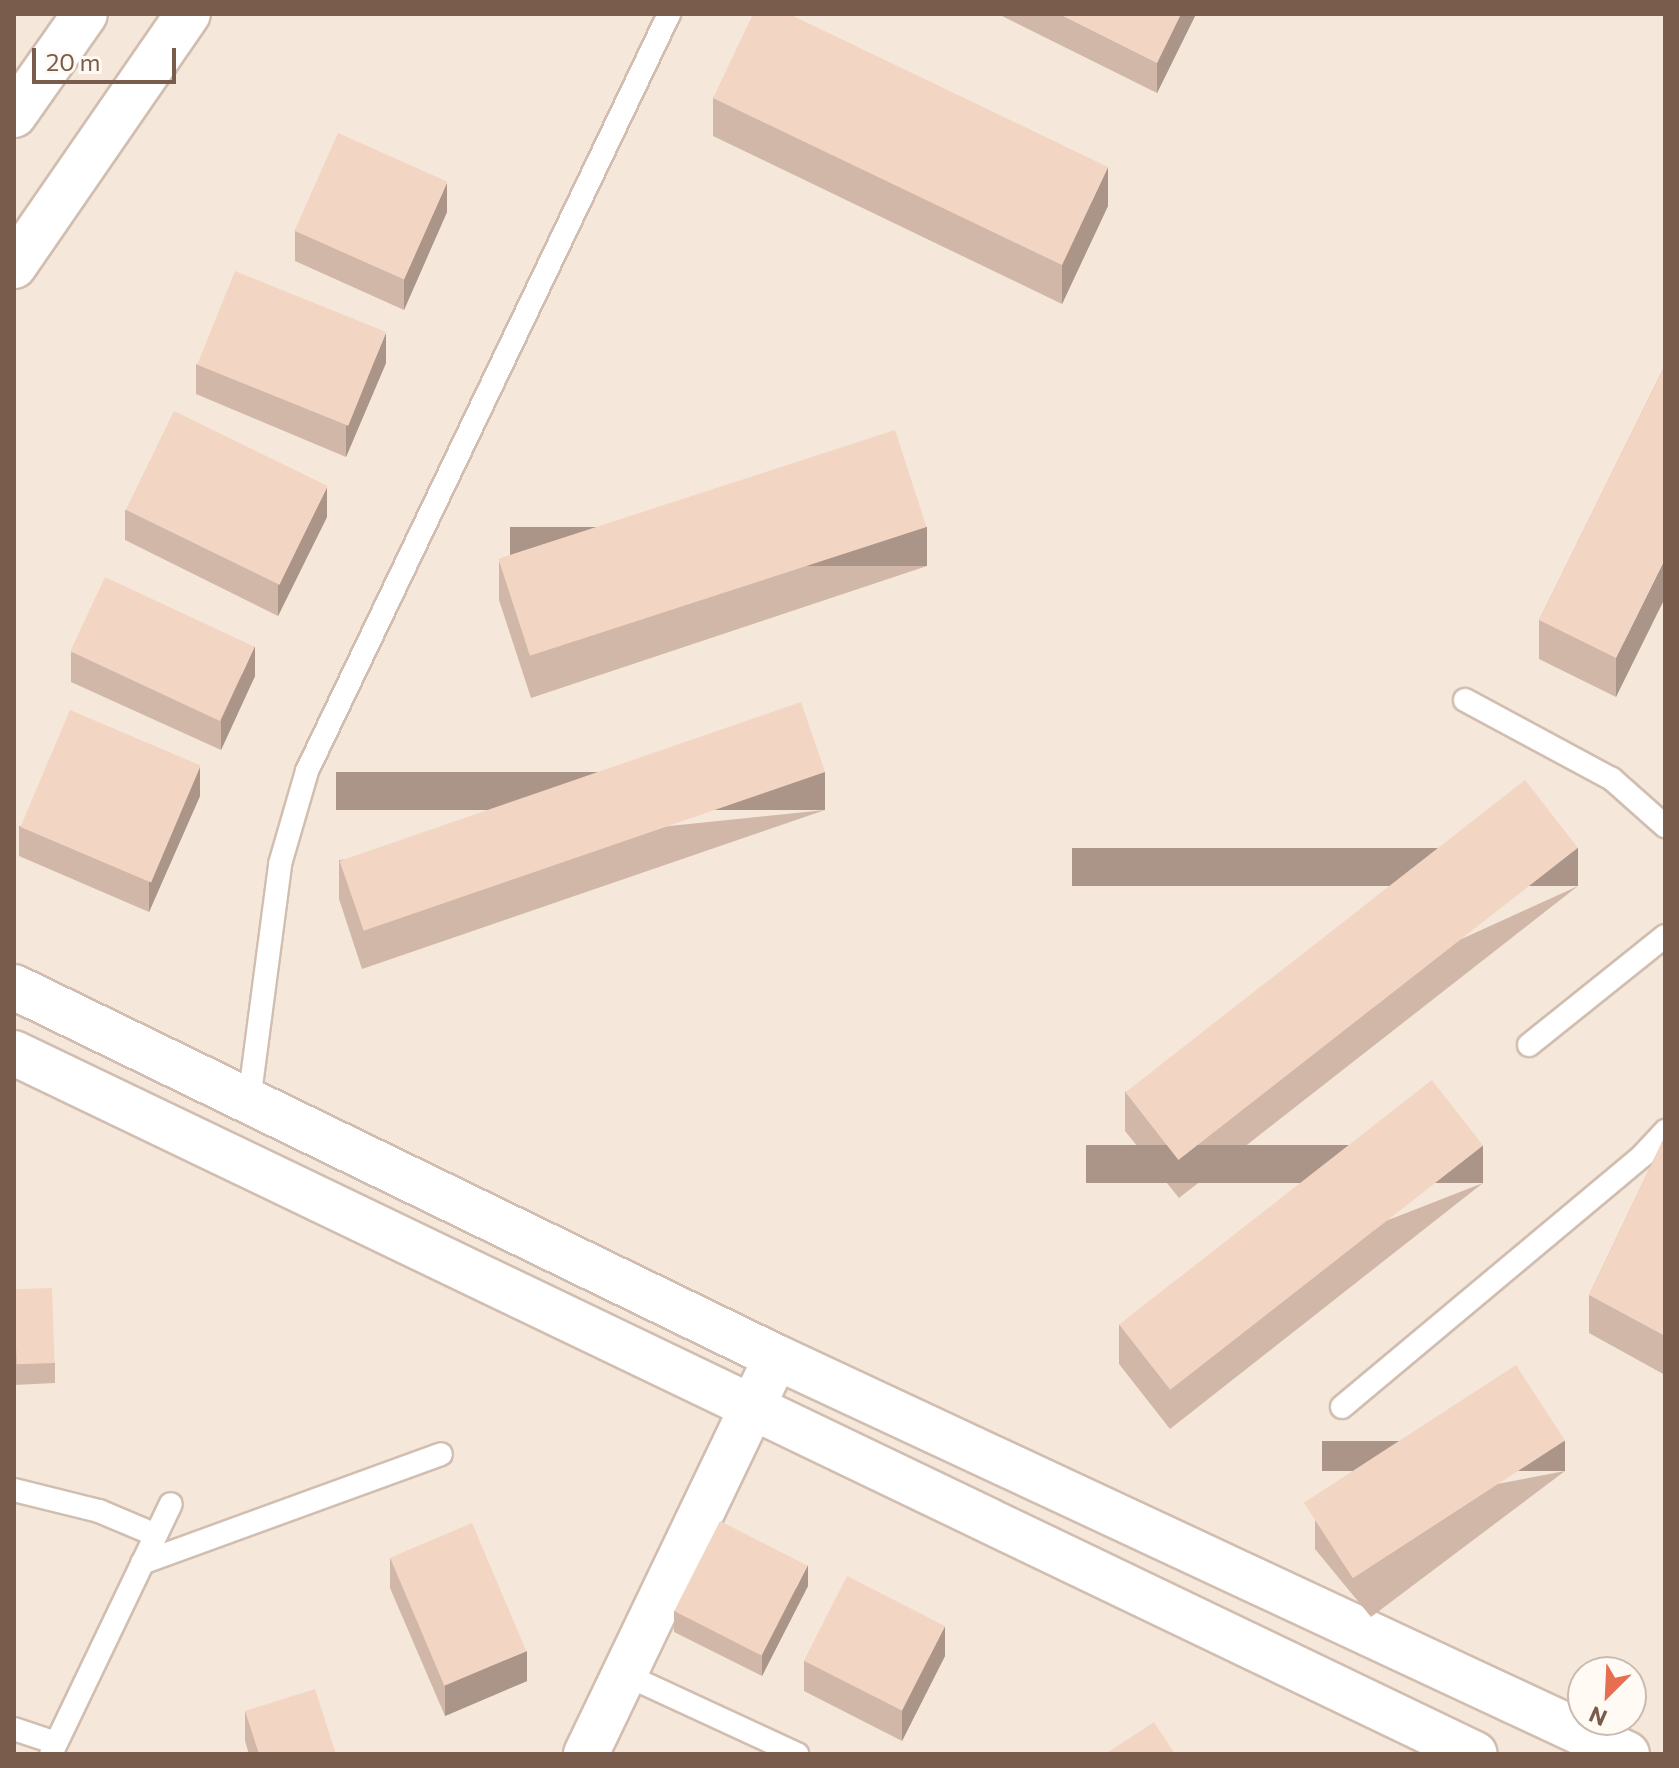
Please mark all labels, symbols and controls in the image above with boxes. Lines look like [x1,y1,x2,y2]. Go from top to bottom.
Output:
scale bar [36,32,180,82]
text: 20 m [46,47,100,76]
north arrow [1567,1656,1647,1736]
text: N [1585,1701,1611,1732]

